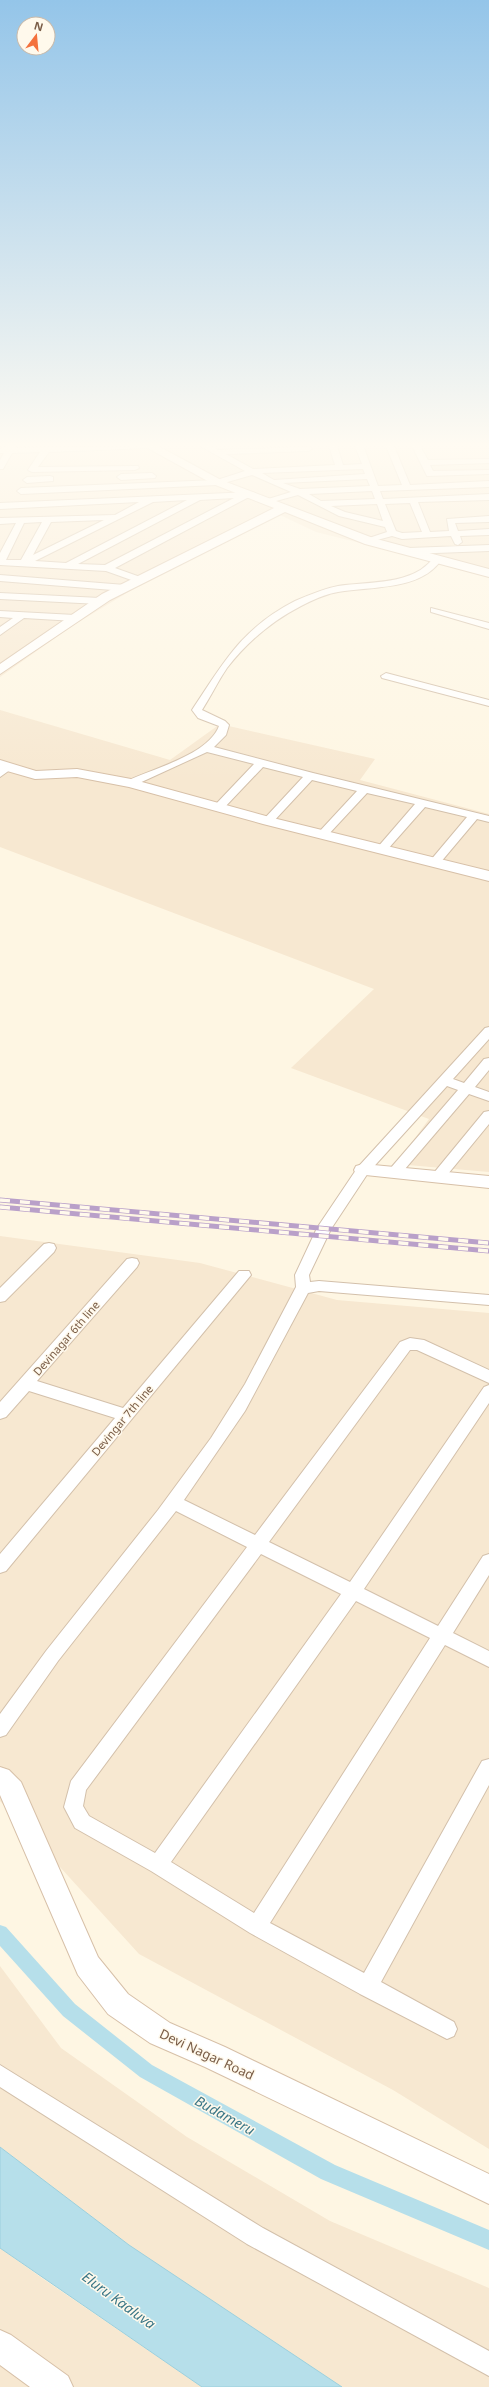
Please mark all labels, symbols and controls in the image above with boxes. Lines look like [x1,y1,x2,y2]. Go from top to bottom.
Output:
north arrow [16,16,56,56]
text: N [33,17,45,34]
street label: Devinagar 6th line [29,1297,103,1379]
street label: Devingar 7th line [88,1381,156,1459]
street label: Devi Nagar Road [157,2024,257,2084]
water label: Budameru [192,2091,258,2139]
water label: Eluru Kaaluva [79,2267,159,2333]

